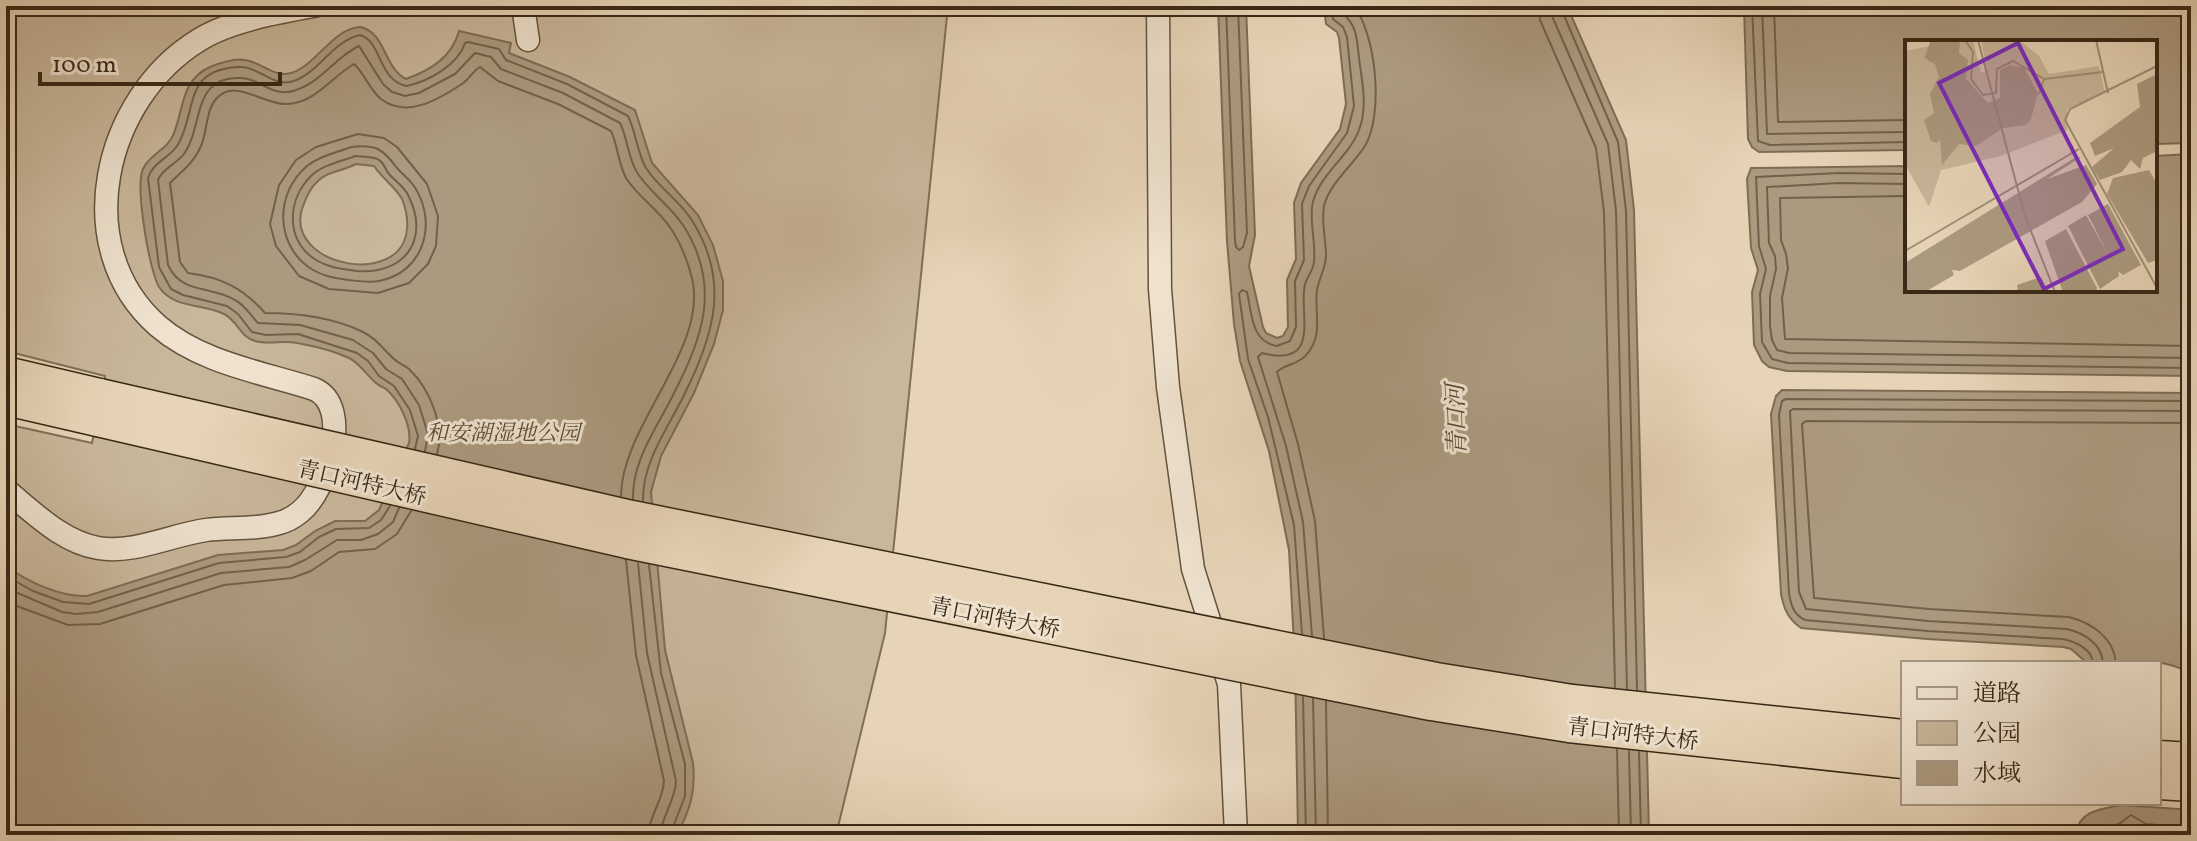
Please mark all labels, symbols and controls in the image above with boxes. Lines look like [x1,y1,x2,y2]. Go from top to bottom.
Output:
scale bar [40,36,280,86]
inset map [1905,40,2157,292]
text: 100 m [52,49,117,83]
water label: 青口河 [1440,379,1476,457]
park label: 和安湖湿地公园 [426,419,583,450]
street label: 青口河特大桥 [294,454,429,514]
street label: 青口河特大桥 [927,592,1062,647]
legend [1901,661,2161,805]
text: 道路 [1973,678,2021,712]
street label: 青口河特大桥 [1565,712,1700,759]
text: 公园 [1973,718,2021,752]
text: 水域 [1973,758,2021,792]

